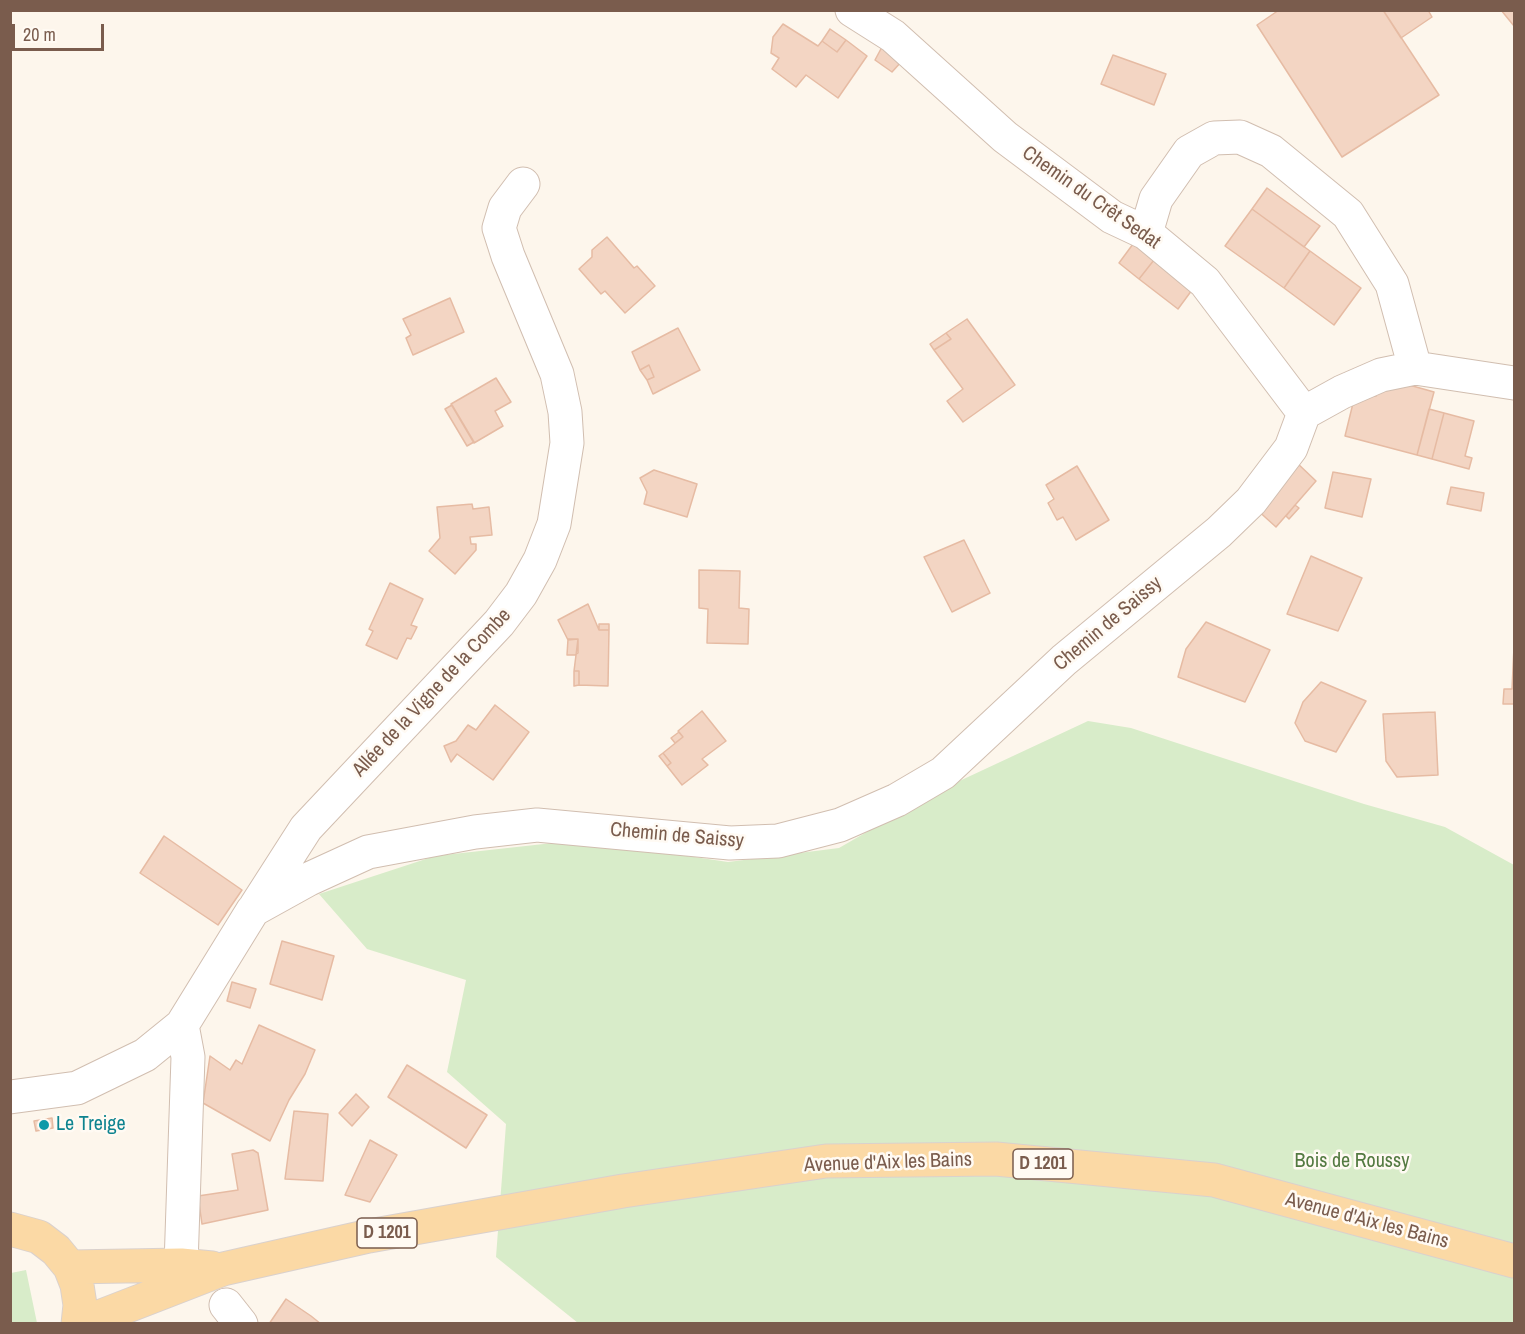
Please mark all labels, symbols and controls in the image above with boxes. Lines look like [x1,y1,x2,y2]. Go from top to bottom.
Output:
scale bar [15,12,106,50]
text: 20 m [23,22,56,47]
street label: Chemin du Crêt Sedat [1017,141,1165,255]
street label: Chemin de Saissy [1049,572,1167,676]
street label: Allée de la Vigne de la Combe [348,604,516,782]
street label: Chemin de Saissy [609,818,745,854]
place label: Le Treige [56,1113,126,1137]
marker: Le Treige [37,1118,51,1132]
street label: Avenue d'Aix les Bains [804,1148,972,1178]
road number: D 1201 [1013,1149,1073,1179]
park label: Bois de Roussy [1295,1150,1409,1174]
street label: Avenue d'Aix les Bains [1283,1188,1451,1254]
road number: D 1201 [357,1218,417,1248]

